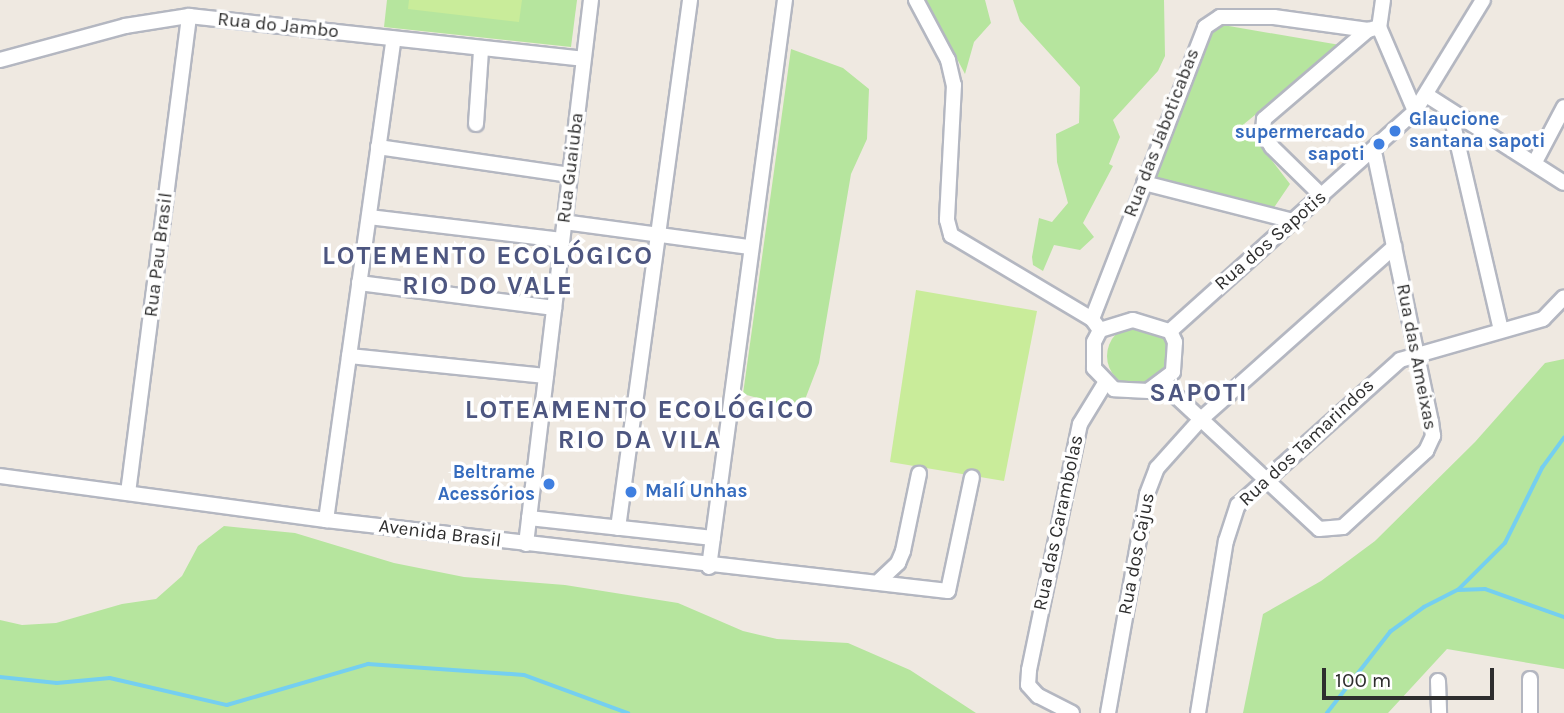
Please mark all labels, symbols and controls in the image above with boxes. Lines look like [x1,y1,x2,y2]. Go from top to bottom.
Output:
street label: Rua do Jambo [216,8,340,44]
street label: Rua das Jaboticabas [1119,45,1205,221]
place label: Glaucione santana sapoti [1409,109,1546,153]
street label: Rua Guaiuba [553,111,589,225]
place label: supermercado sapoti [1235,122,1365,166]
marker: Glaucione santana sapoti [1387,123,1403,139]
marker: supermercado sapoti [1371,136,1387,152]
street label: Rua dos Sapotis [1211,186,1331,296]
street label: Rua Pau Brasil [140,191,178,319]
district label: LOTEMENTO ECOLÓGICO RIO DO VALE [324,240,652,302]
street label: Rua das Ameixas [1391,282,1441,432]
street label: Rua dos Tamarindos [1235,375,1379,511]
district label: SAPOTI [1150,377,1248,409]
district label: LOTEAMENTO ECOLÓGICO RIO DA VILA [467,394,813,456]
street label: Rua das Carambolas [1029,433,1089,613]
place label: Beltrame Acessórios [438,462,535,506]
marker: Beltrame Acessórios [541,476,557,492]
place label: Malí Unhas [645,481,747,503]
marker: Malí Unhas [623,484,639,500]
street label: Rua dos Cajus [1114,491,1160,617]
street label: Avenida Brasil [377,515,503,553]
scale bar [1326,654,1498,698]
text: 100 m [1335,668,1392,692]

